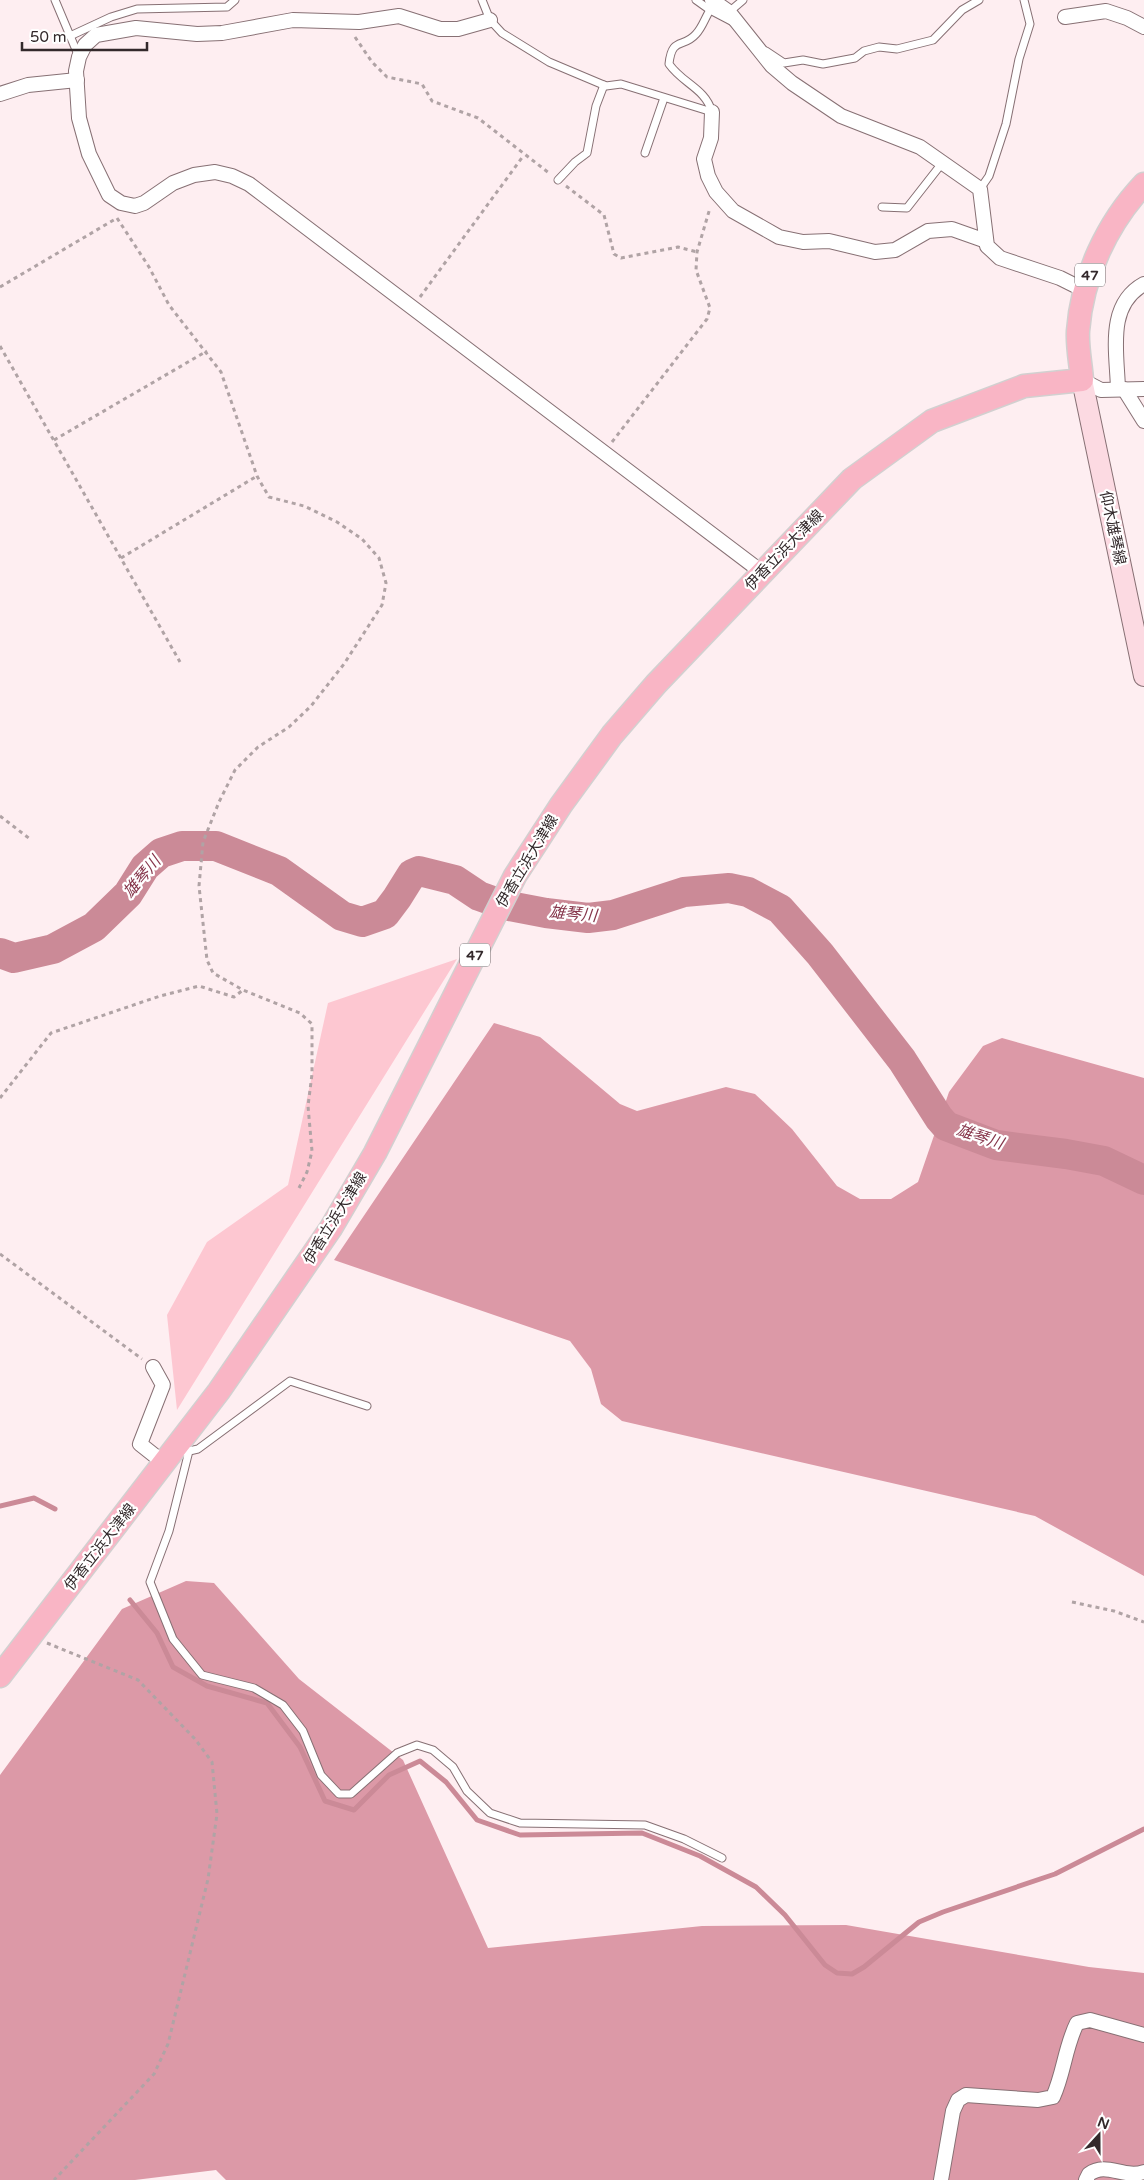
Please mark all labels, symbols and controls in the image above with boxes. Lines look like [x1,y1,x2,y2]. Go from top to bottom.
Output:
scale bar [22,20,148,52]
text: 50 m [30,28,67,46]
road number: 47 [1075,264,1105,286]
street label: 仰木雄琴線 [1096,488,1130,567]
street label: 伊香立浜大津線 [741,506,827,594]
street label: 伊香立浜大津線 [492,811,562,911]
water label: 雄琴川 [119,851,166,902]
water label: 雄琴川 [548,902,600,926]
road number: 47 [460,944,490,966]
water label: 雄琴川 [954,1120,1008,1155]
street label: 伊香立浜大津線 [300,1169,370,1267]
street label: 伊香立浜大津線 [61,1500,139,1594]
north arrow [1074,2110,1124,2160]
text: N [1095,2113,1112,2133]

